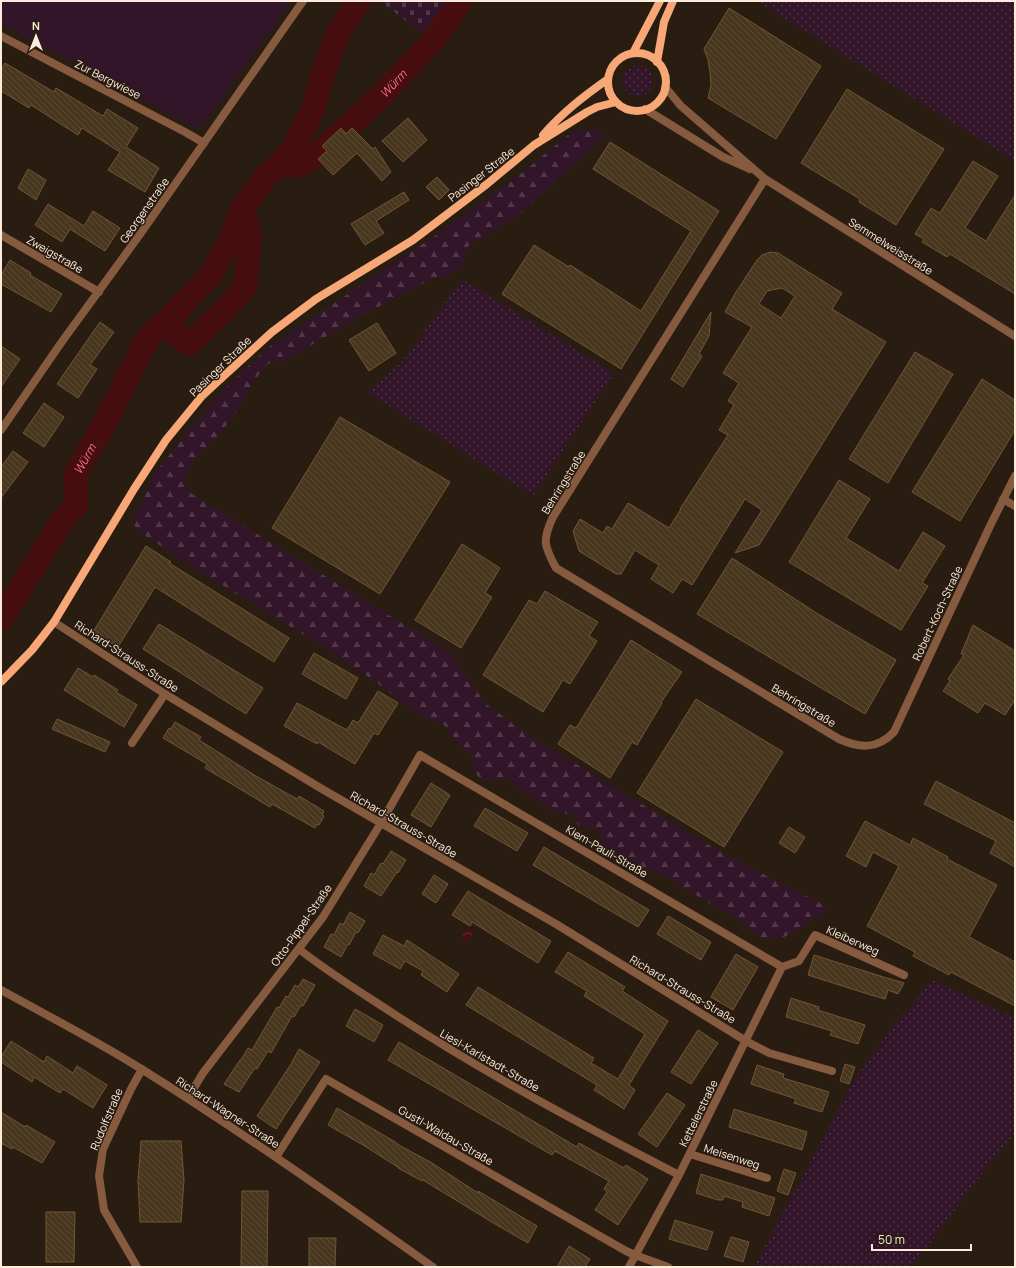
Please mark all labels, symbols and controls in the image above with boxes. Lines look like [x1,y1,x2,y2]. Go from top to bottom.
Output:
north arrow [16,16,56,56]
text: N [32,18,40,33]
street label: Zur Bergwiese [72,56,144,102]
water label: Würm [375,65,411,101]
street label: Pasinger Straße [445,143,518,205]
street label: Georgenstraße [116,174,172,246]
street label: Semmelweisstraße [846,214,936,278]
street label: Zweigstraße [24,232,86,276]
street label: Pasinger Straße [186,332,255,399]
water label: Würm [69,440,100,477]
street label: Behringstraße [537,447,589,517]
street label: Robert-Koch-Straße [908,563,966,663]
street label: Richard-Strauss-Straße [72,617,182,696]
street label: Behringstraße [769,680,839,730]
street label: Richard-Strauss-Straße [348,787,461,861]
street label: Kiem-Pauli-Straße [563,821,651,881]
street label: Otto-Pippel-Straße [267,880,335,969]
street label: Kleiberweg [824,922,882,958]
street label: Richard-Strauss-Straße [627,951,739,1027]
street label: Liesl-Karlstadt-Straße [437,1025,543,1095]
street label: Richard-Wagner-Straße [173,1073,283,1151]
street label: Kettelerstraße [675,1076,721,1149]
street label: Rudolfstraße [86,1085,126,1152]
street label: Gustl-Waldau-Straße [396,1102,497,1169]
street label: Meisenweg [702,1140,762,1172]
scale bar [872,1226,971,1252]
text: 50 m [878,1231,905,1248]

